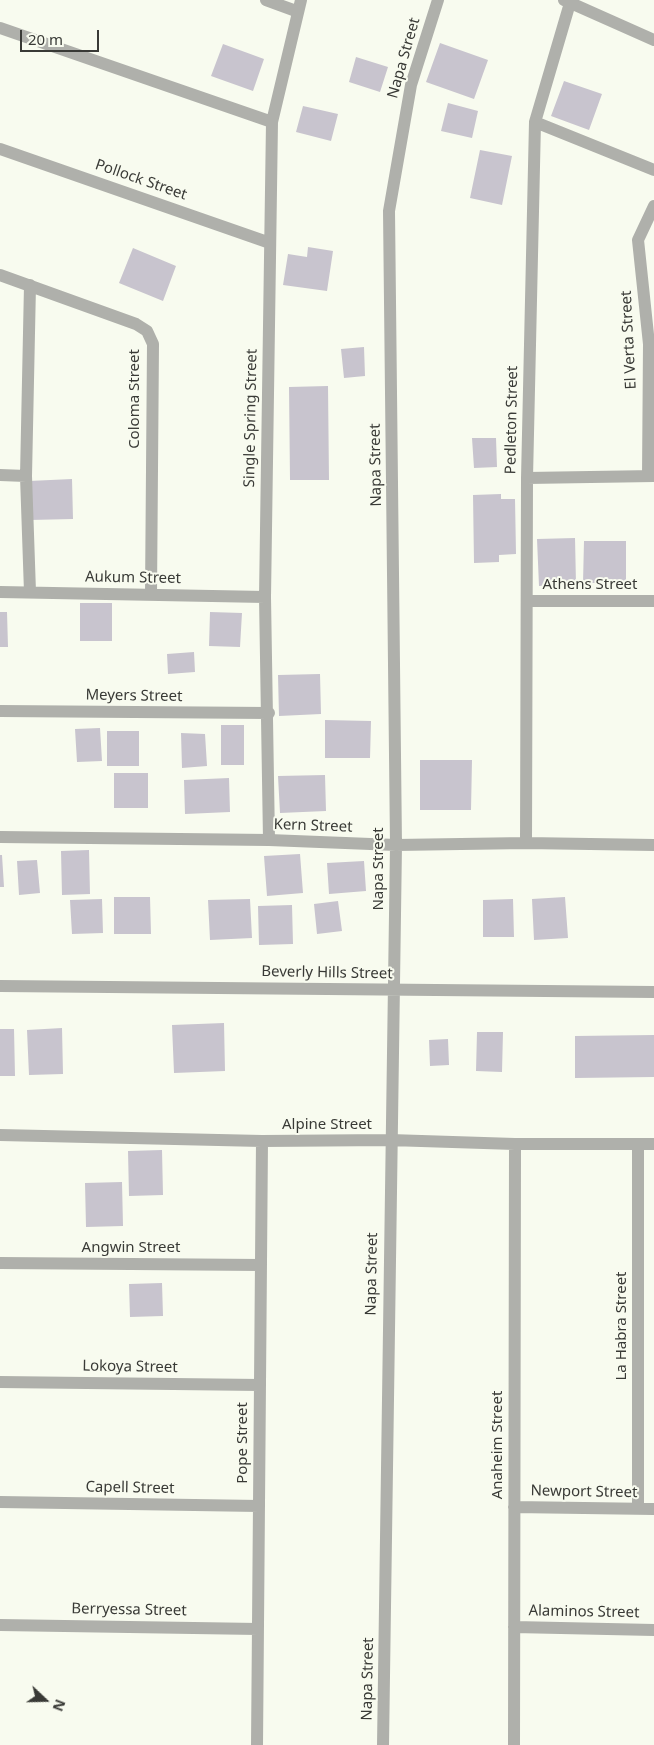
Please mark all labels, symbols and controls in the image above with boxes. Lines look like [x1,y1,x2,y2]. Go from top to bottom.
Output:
street label: Napa Street [384,16,424,100]
scale bar [22,20,101,52]
text: 20 m [28,29,63,49]
street label: Pollock Street [93,156,189,204]
street label: El Verta Street [617,290,641,390]
street label: Coloma Street [126,349,144,449]
street label: Single Spring Street [241,349,261,487]
street label: Pedleton Street [502,366,522,474]
street label: Napa Street [366,423,386,507]
street label: Aukum Street [85,568,181,588]
street label: Athens Street [543,576,637,594]
street label: Meyers Street [85,686,183,706]
street label: Kern Street [273,816,353,836]
street label: Napa Street [370,827,388,911]
street label: Beverly Hills Street [261,963,393,983]
street label: Alpine Street [282,1116,372,1134]
street label: Napa Street [362,1232,382,1316]
street label: Angwin Street [82,1239,180,1257]
street label: La Habra Street [613,1271,631,1381]
street label: Lokoya Street [82,1357,178,1377]
street label: Anaheim Street [489,1391,507,1499]
street label: Pope Street [234,1402,252,1484]
street label: Capell Street [85,1478,175,1498]
street label: Newport Street [530,1482,638,1502]
street label: Berryessa Street [71,1600,187,1620]
street label: Alaminos Street [528,1602,640,1622]
street label: Napa Street [358,1637,378,1721]
north arrow [20,1675,70,1725]
text: N [49,1697,70,1714]

